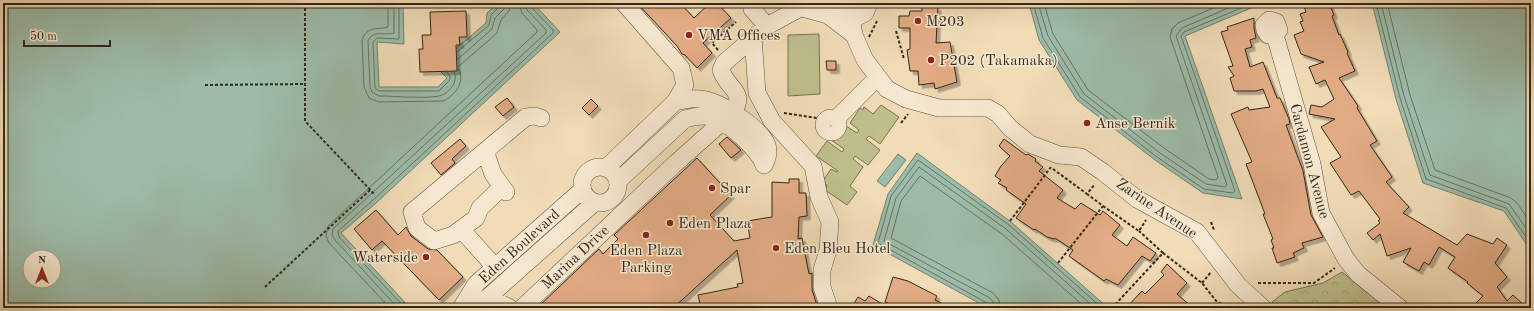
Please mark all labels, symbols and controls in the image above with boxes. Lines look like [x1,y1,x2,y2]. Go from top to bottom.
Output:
place label: M203 [926,15,965,30]
marker: M203 [913,16,923,26]
scale bar [24,22,110,48]
place label: VMA Offices [697,29,780,44]
text: 50 m [30,30,57,43]
marker: VMA Offices [684,30,694,40]
place label: P202 (Takamaka) [939,54,1058,69]
marker: P202 (Takamaka) [926,55,936,65]
street label: Cardamon Avenue [1286,102,1331,220]
place label: Anse Bernik [1095,117,1176,132]
marker: Anse Bernik [1082,118,1092,128]
street label: Zarine Avenue [1113,177,1199,242]
place label: Spar [720,182,751,197]
marker: Spar [707,183,717,193]
street label: Eden Boulevard [477,207,563,287]
place label: Eden Plaza [678,217,752,232]
marker: Eden Plaza [665,218,675,228]
street label: Marina Drive [539,223,613,293]
marker: Eden Plaza Parking [641,230,651,240]
place label: Eden Bleu Hotel [784,242,890,257]
marker: Eden Bleu Hotel [771,243,781,253]
place label: Eden Plaza Parking [609,244,683,276]
north arrow [22,249,62,289]
place label: Waterside [352,251,418,266]
marker: Waterside [421,252,431,262]
text: N [38,255,47,266]

